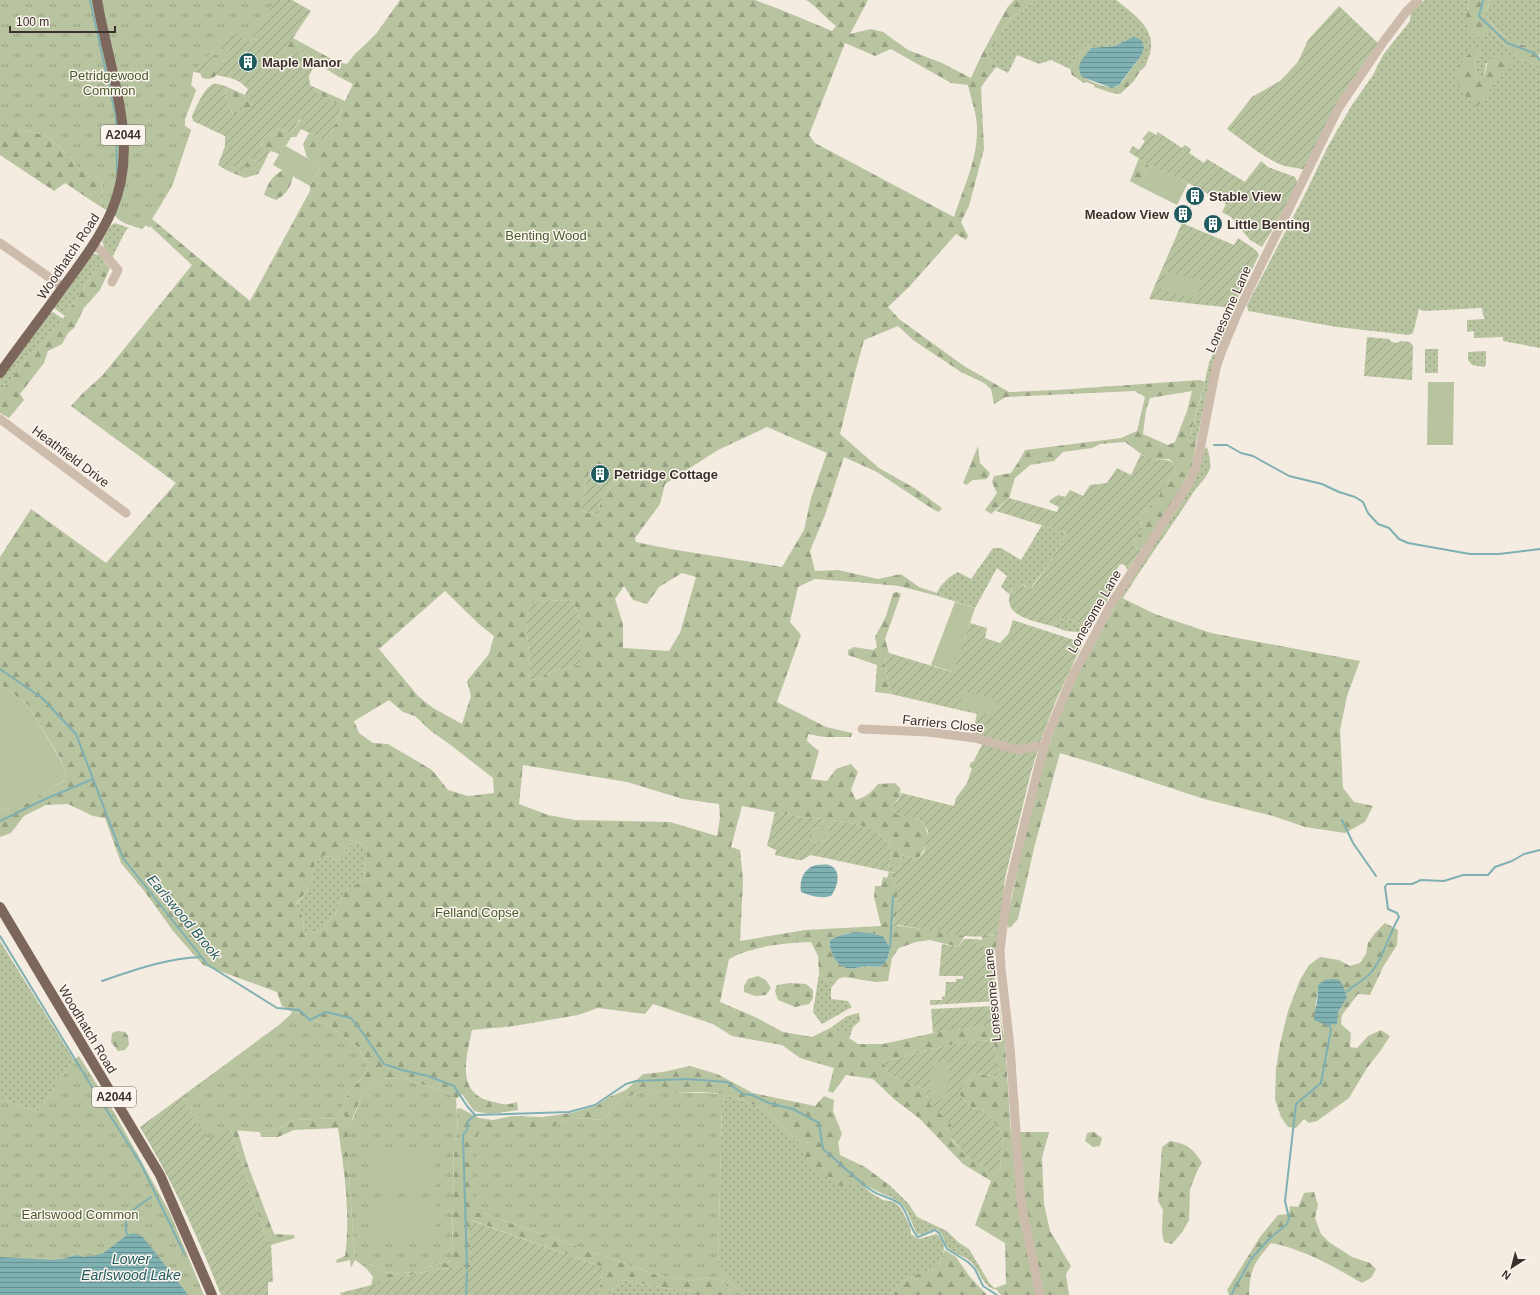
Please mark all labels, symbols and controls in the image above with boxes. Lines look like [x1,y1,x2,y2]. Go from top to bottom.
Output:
scale bar [10,8,115,34]
text: 100 m [16,15,49,29]
building icon: Maple Manor [237,51,259,73]
place label: Maple Manor [262,55,341,70]
park label: Petridgewood Common [69,68,149,98]
road number: A2044 [101,125,145,145]
building icon: Stable View [1184,185,1206,207]
place label: Stable View [1209,189,1282,204]
building icon: Meadow View [1172,203,1194,225]
place label: Meadow View [1085,207,1170,222]
street label: Woodhatch Road [34,211,103,302]
building icon: Little Benting [1202,213,1224,235]
place label: Little Benting [1227,217,1310,232]
park label: Benting Wood [505,228,587,243]
street label: Lonesome Lane [1203,264,1254,355]
street label: Heathfield Drive [29,423,112,490]
building icon: Petridge Cottage [589,463,611,485]
place label: Petridge Cottage [614,467,718,482]
street label: Lonesome Lane [1065,567,1124,655]
street label: Farriers Close [902,712,984,735]
water label: Earlswood Brook [144,871,225,963]
park label: Felland Copse [435,905,519,920]
street label: Lonesome Lane [981,948,1004,1042]
street label: Woodhatch Road [55,982,120,1076]
road number: A2044 [92,1087,136,1107]
park label: Earlswood Common [21,1207,139,1222]
north arrow [1492,1247,1532,1287]
water label: Lower Earlswood Lake [81,1251,181,1283]
text: N [1499,1268,1513,1282]

